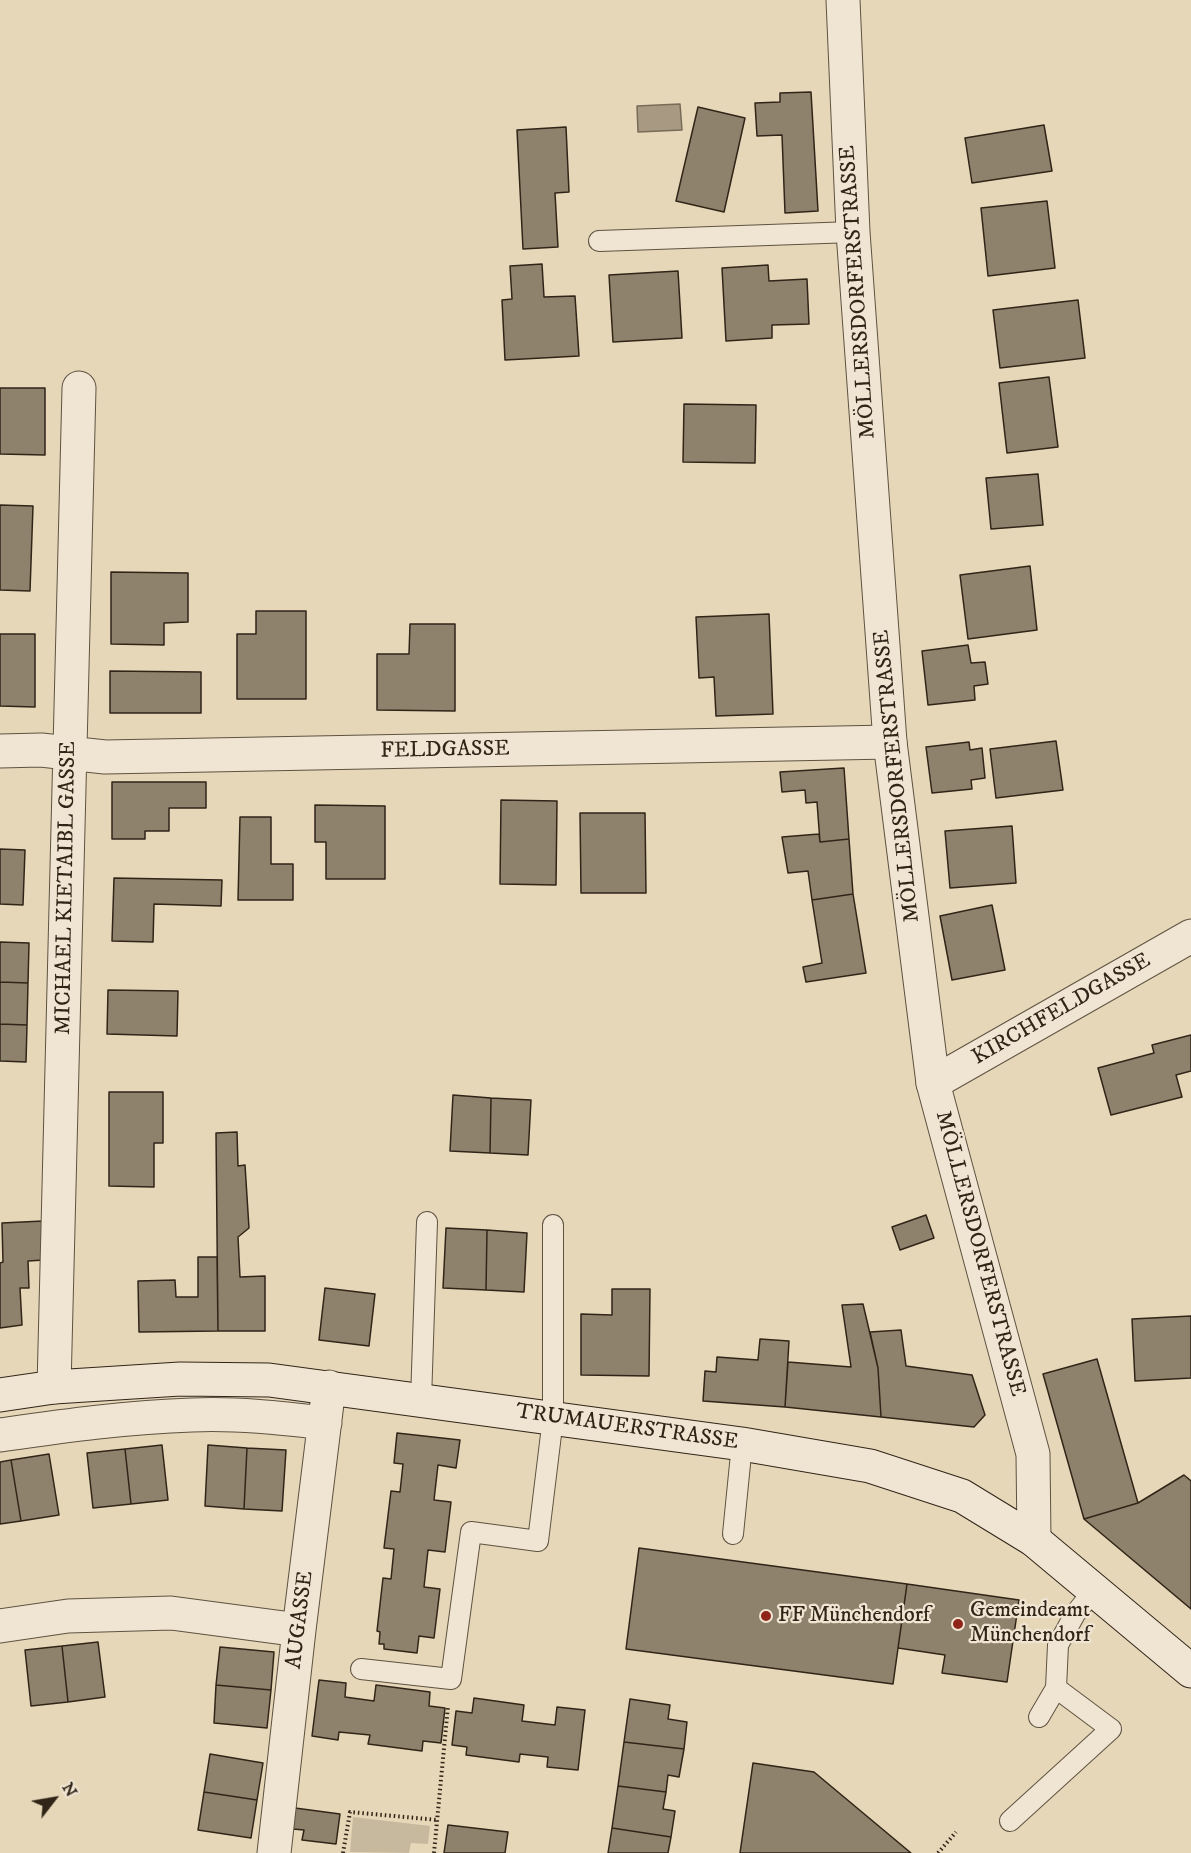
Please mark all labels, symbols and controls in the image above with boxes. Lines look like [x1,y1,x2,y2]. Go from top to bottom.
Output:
street label: MÖLLERSDORFERSTRASSE [836,144,882,440]
street label: MÖLLERSDORFERSTRASSE [869,628,927,924]
street label: FELDGASSE [380,737,510,765]
street label: MICHAEL KIETAIBL GASSE [51,741,83,1035]
street label: KIRCHFELDGASSE [968,948,1156,1072]
street label: MÖLLERSDORFERSTRASSE [928,1108,1030,1400]
street label: TRUMAUERSTRASSE [514,1399,740,1457]
street label: AUGASSE [282,1570,320,1670]
place label: Gemeindeamt Münchendorf [970,1598,1090,1650]
place label: FF Münchendorf [778,1603,930,1629]
marker: FF Münchendorf [759,1609,773,1623]
marker: Gemeindeamt Münchendorf [951,1617,965,1631]
north arrow [24,1769,84,1829]
text: N [57,1779,81,1801]

